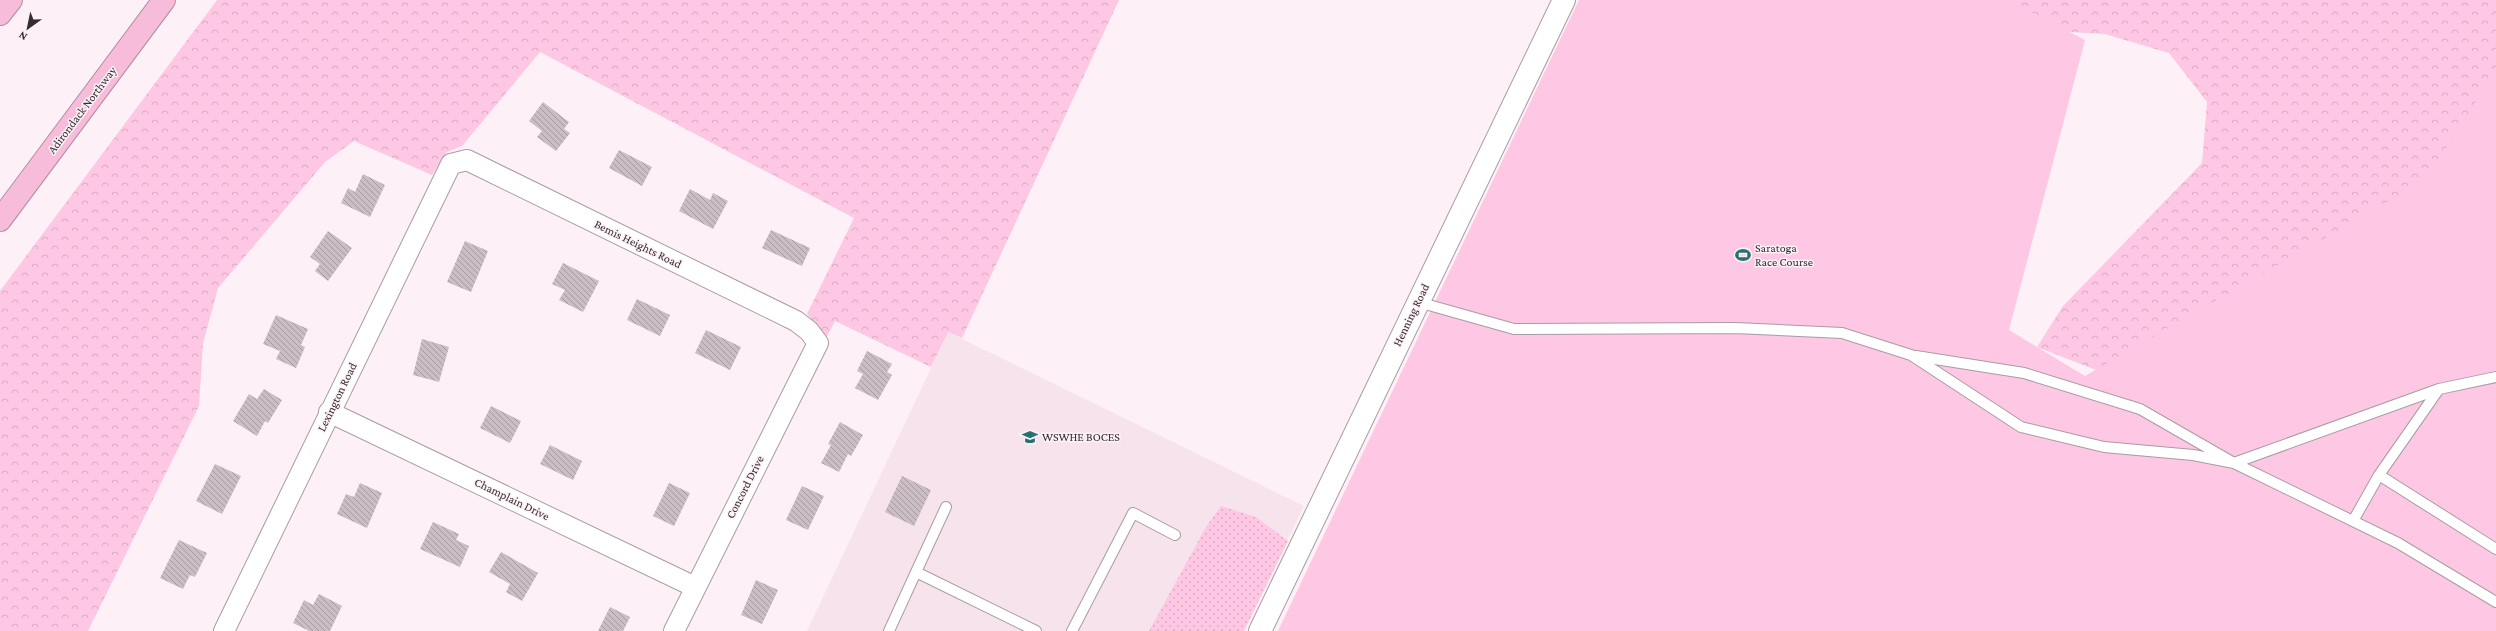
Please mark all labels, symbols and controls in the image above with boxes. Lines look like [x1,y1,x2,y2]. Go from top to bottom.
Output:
north arrow [8,8,48,48]
text: N [16,29,29,43]
street label: Adirondack Northway [45,63,120,156]
street label: Bemis Heights Road [592,217,684,271]
place label: Saratoga Race Course [1755,241,1813,269]
sports icon: Saratoga Race Course [1734,246,1752,264]
street label: Henning Road [1390,281,1432,349]
street label: Lexington Road [314,360,360,434]
school or university icon: WSWHE BOCES [1021,428,1039,446]
place label: WSWHE BOCES [1042,430,1120,444]
street label: Concord Drive [723,453,767,521]
street label: Champlain Drive [472,475,552,523]

